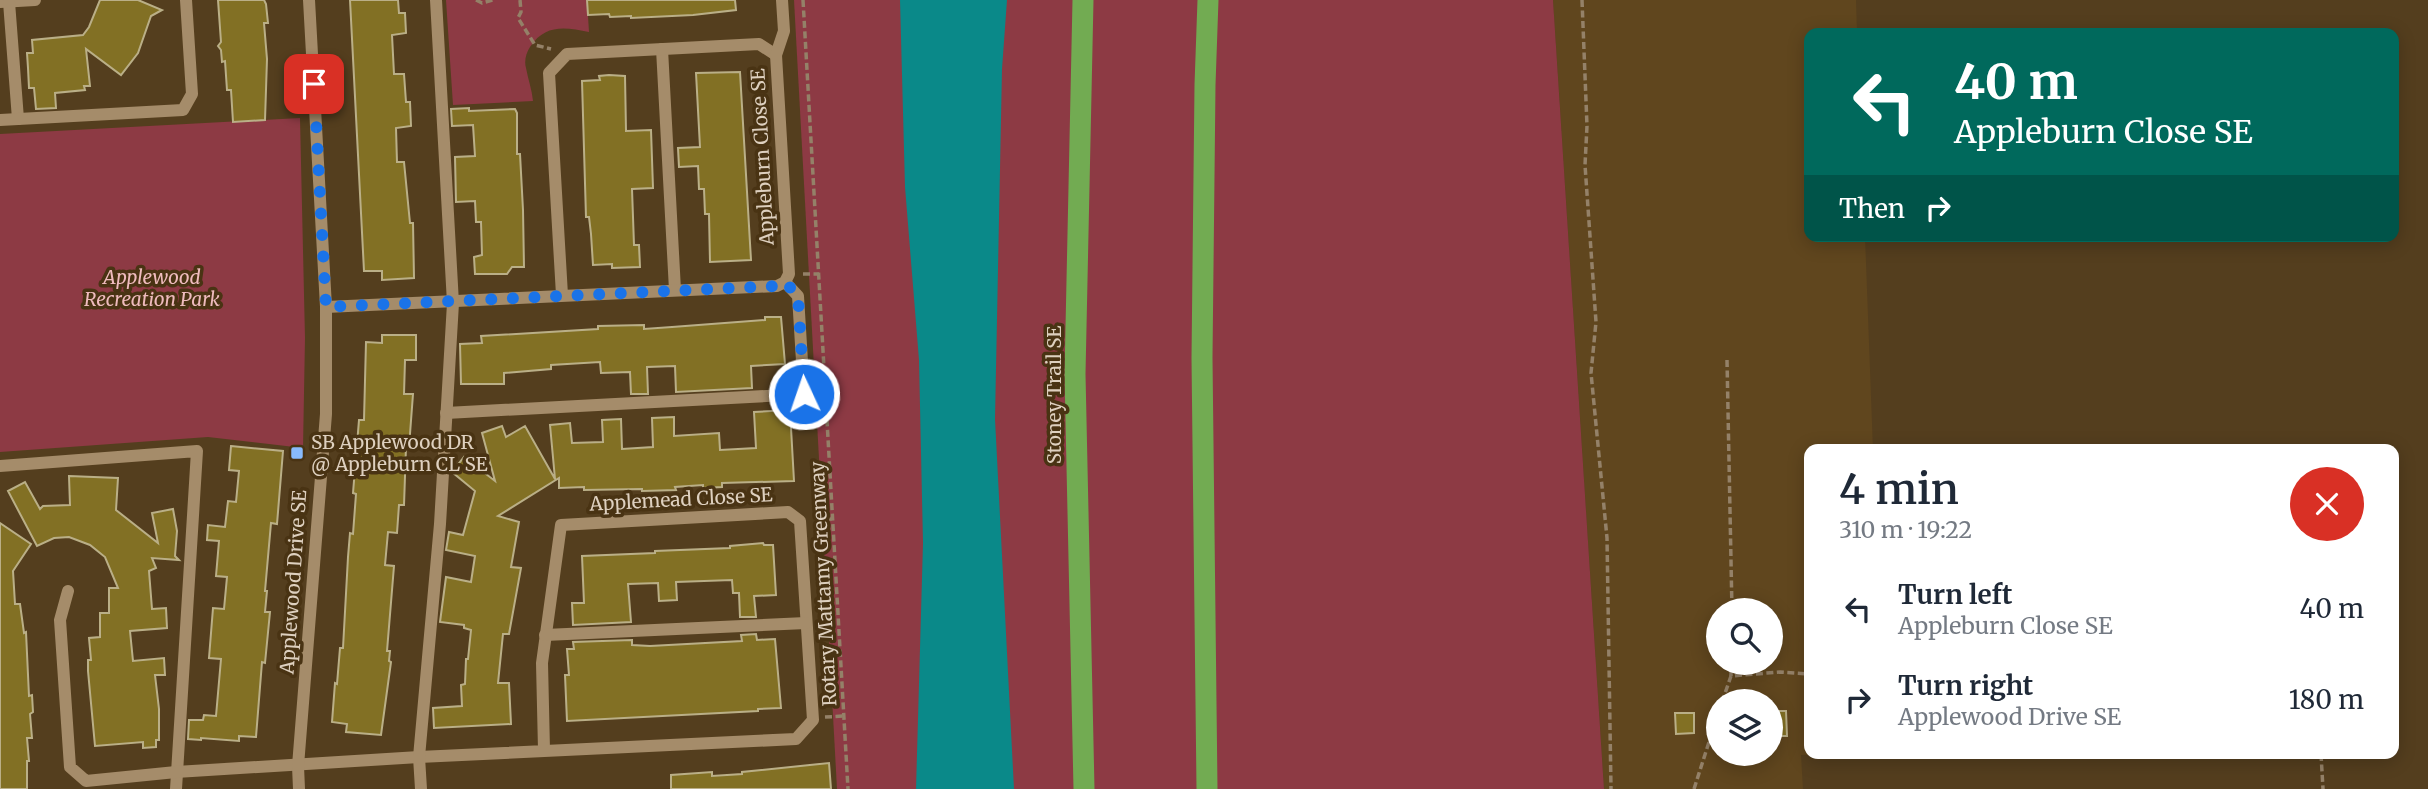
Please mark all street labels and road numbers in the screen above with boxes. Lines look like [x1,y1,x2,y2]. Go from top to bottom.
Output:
street label: Appleburn Close SE [745,68,779,247]
street label: Stoney Trail SE [1042,326,1066,464]
street label: Rotary Mattamy Greenway [805,461,841,707]
street label: Applemead Close SE [588,482,773,516]
street label: Applewood Drive SE [275,489,311,676]

